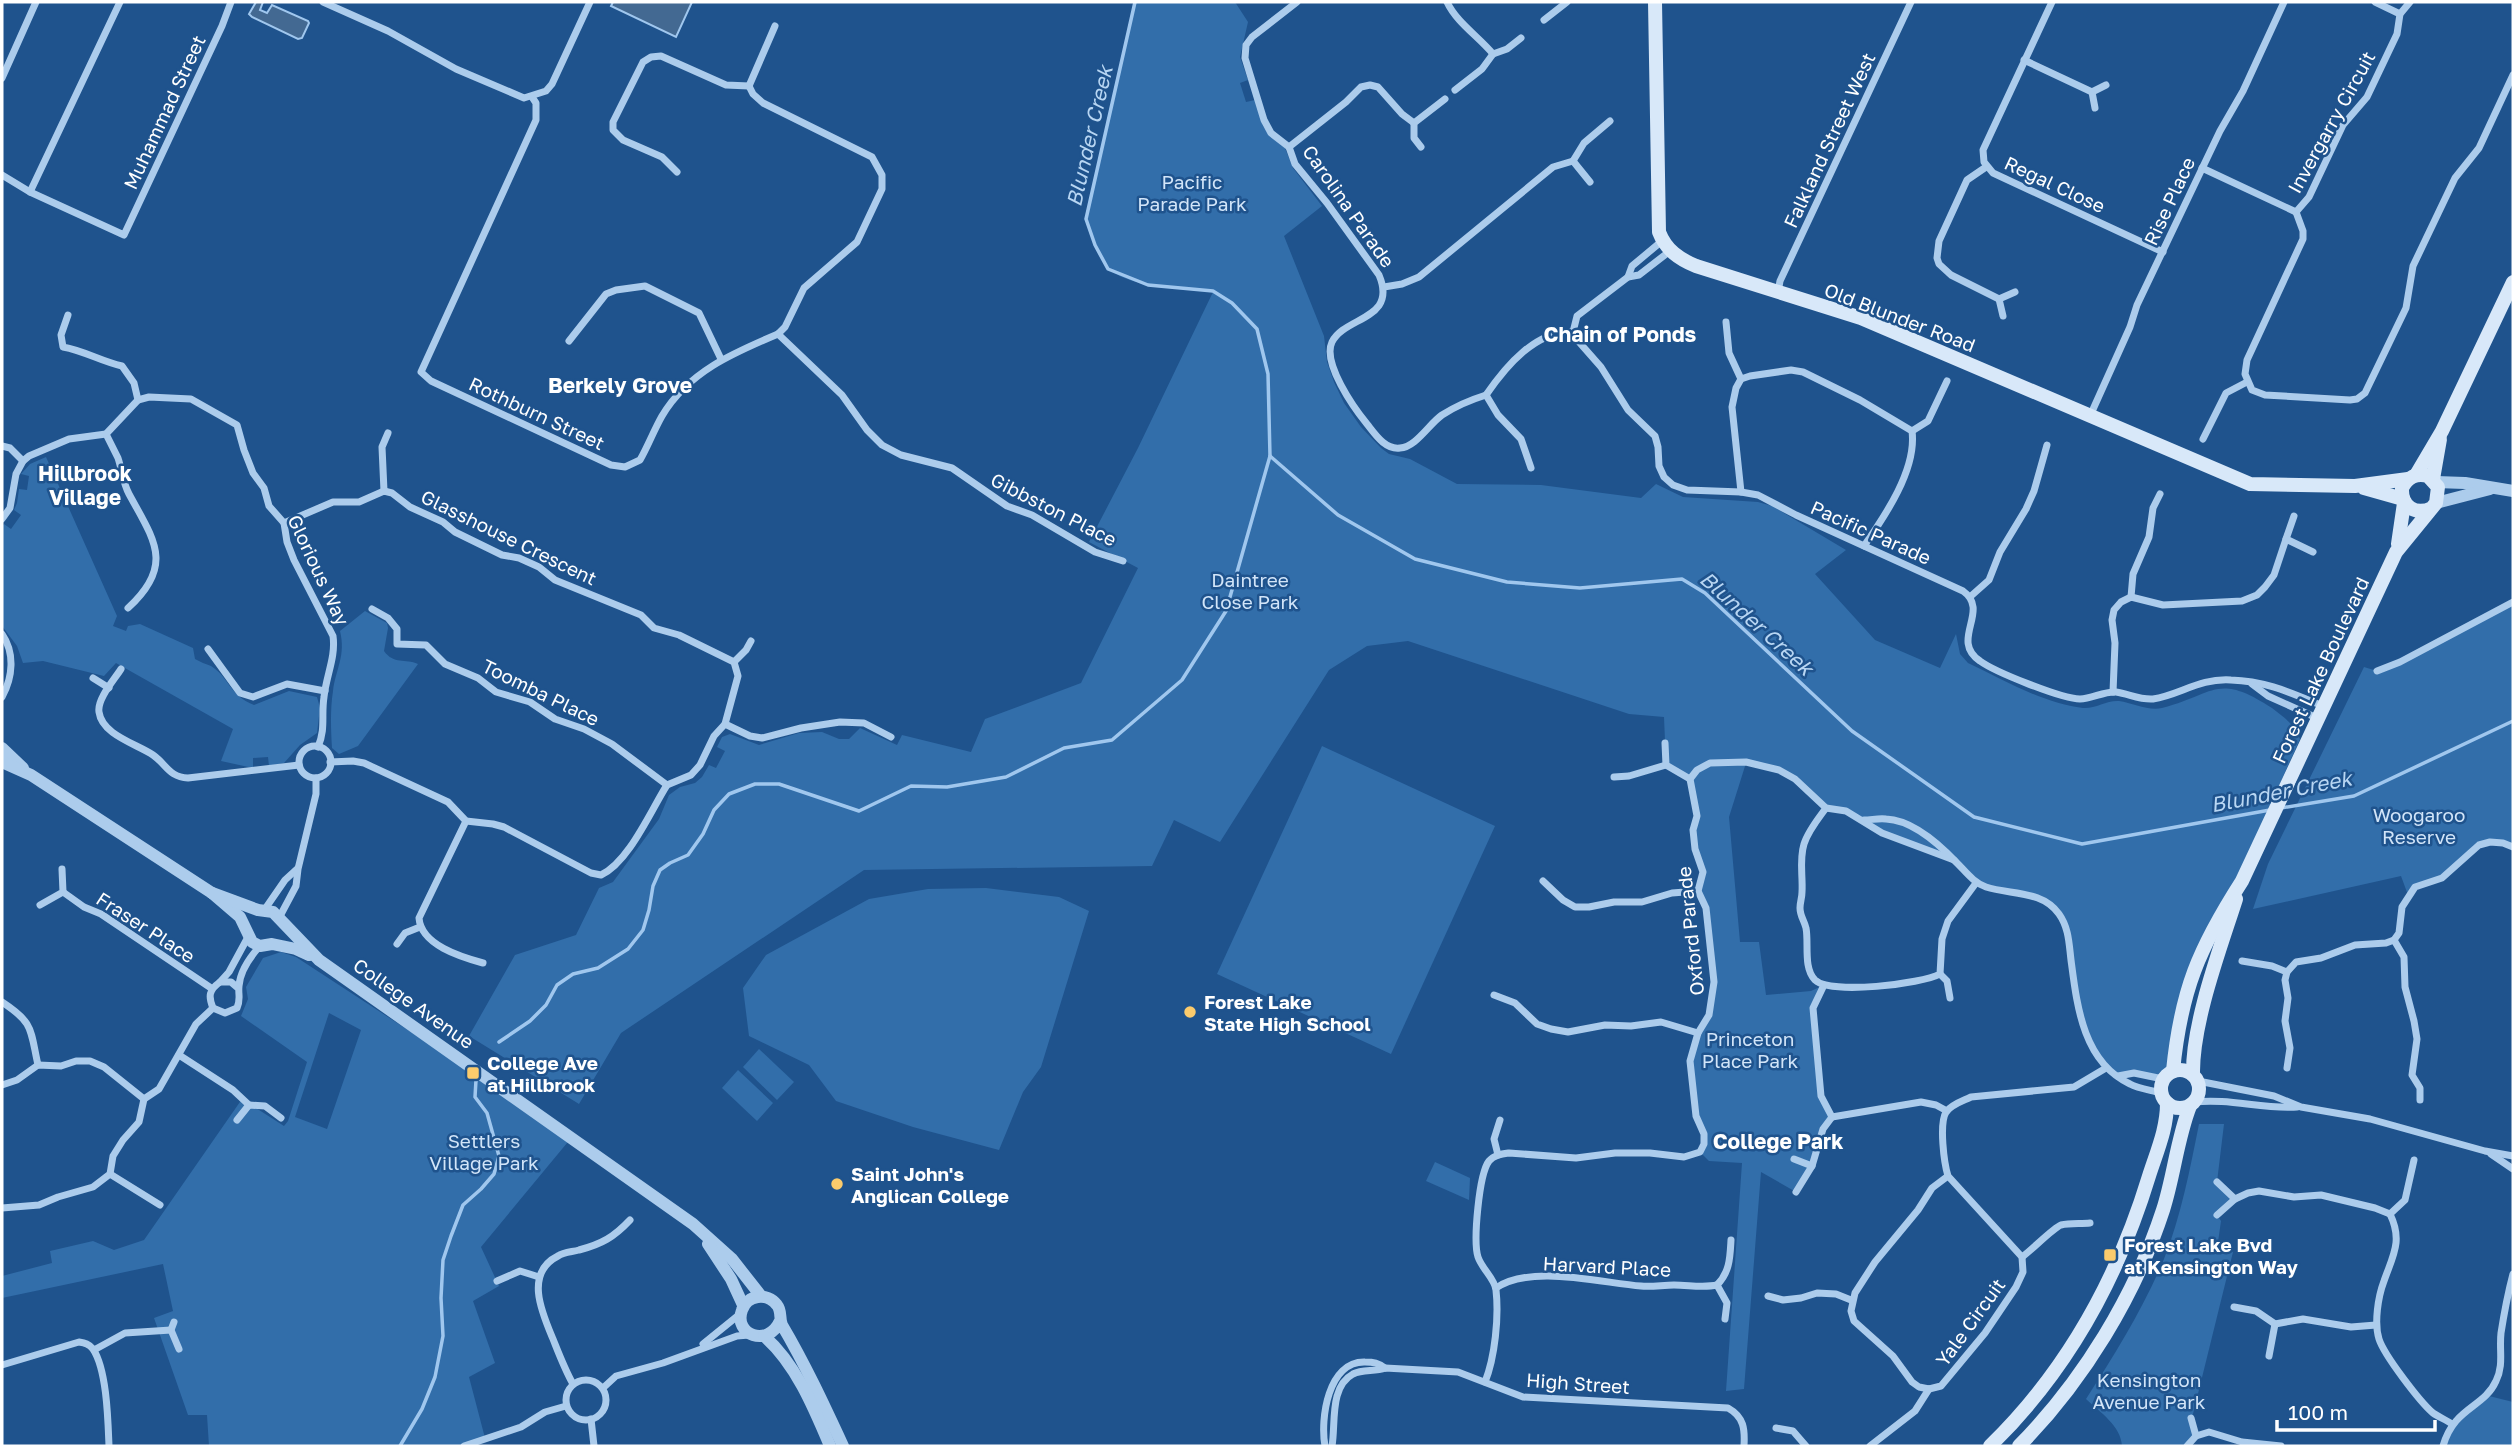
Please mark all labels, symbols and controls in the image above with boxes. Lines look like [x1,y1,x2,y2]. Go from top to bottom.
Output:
street label: Muhammad Street [118,31,210,193]
street label: Invergarry Circuit [2282,47,2380,197]
street label: Falkland Street West [1778,49,1880,231]
water label: Blunder Creek [1060,61,1118,209]
street label: Carolina Parade [1298,140,1400,272]
street label: Regal Close [2001,151,2109,217]
street label: Rise Place [2139,153,2199,249]
park label: Pacific Parade Park [1137,170,1247,215]
street label: Old Blunder Road [1821,278,1979,356]
district label: Chain of Ponds [1544,321,1697,347]
street label: Rothburn Street [466,372,608,454]
district label: Berkely Grove [548,372,692,398]
district label: Hillbrook Village [38,460,132,510]
street label: Gibbston Place [987,467,1121,551]
street label: Glasshouse Crescent [417,484,601,590]
street label: Pacific Parade [1807,495,1935,569]
street label: Glorious Way [283,511,355,629]
water label: Blunder Creek [1695,565,1821,682]
park label: Daintree Close Park [1201,568,1299,613]
street label: Forest Lake Boulevard [2267,573,2373,767]
street label: Toomba Place [479,654,603,730]
water label: Blunder Creek [2208,764,2356,817]
park label: Woogaroo Reserve [2373,803,2465,848]
street label: Oxford Parade [1672,865,1708,997]
street label: Fraser Place [92,887,200,967]
street label: College Avenue [349,953,479,1053]
place label: Forest Lake State High School [1204,990,1371,1035]
marker: Forest Lake State High School [1182,1004,1198,1020]
park label: Princeton Place Park [1702,1027,1799,1072]
place label: College Ave at Hillbrook [487,1051,598,1096]
marker: College Ave at Hillbrook [465,1065,481,1081]
district label: College Park [1713,1128,1843,1154]
park label: Settlers Village Park [429,1129,539,1174]
place label: Saint John's Anglican College [851,1162,1009,1207]
marker: Saint John's Anglican College [829,1176,845,1192]
place label: Forest Lake Bvd at Kensington Way [2124,1233,2299,1278]
marker: Forest Lake Bvd at Kensington Way [2102,1247,2118,1263]
street label: Harvard Place [1542,1251,1672,1281]
street label: Yale Circuit [1930,1274,2010,1370]
street label: High Street [1525,1368,1631,1398]
park label: Kensington Avenue Park [2093,1368,2206,1413]
scale bar [2277,1388,2434,1432]
text: 100 m [2288,1399,2348,1425]

